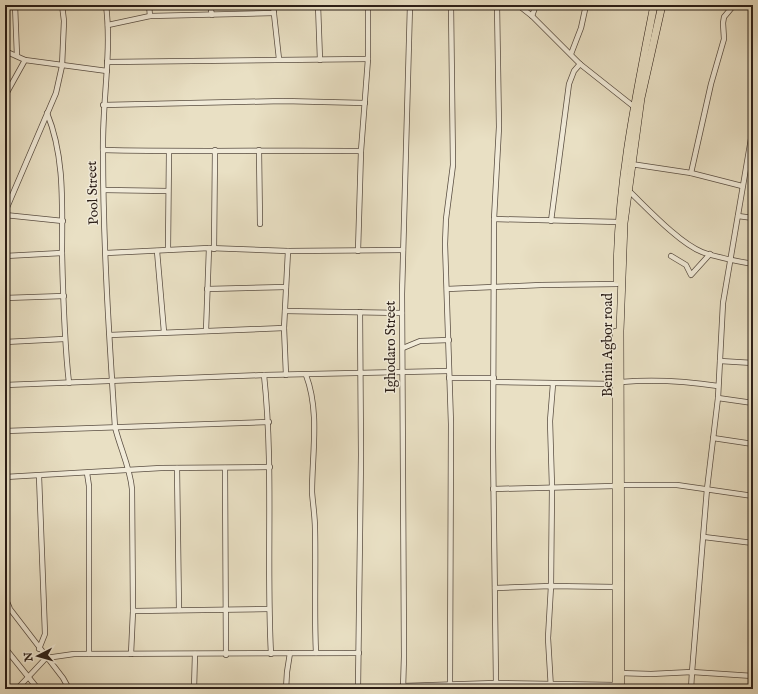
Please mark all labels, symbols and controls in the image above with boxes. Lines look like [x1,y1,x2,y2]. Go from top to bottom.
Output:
street label: Pool Street [83,160,103,226]
street label: Benin Agbor road [599,293,617,397]
street label: Ighodaro Street [382,301,400,393]
north arrow [18,636,58,676]
text: N [22,651,37,663]

